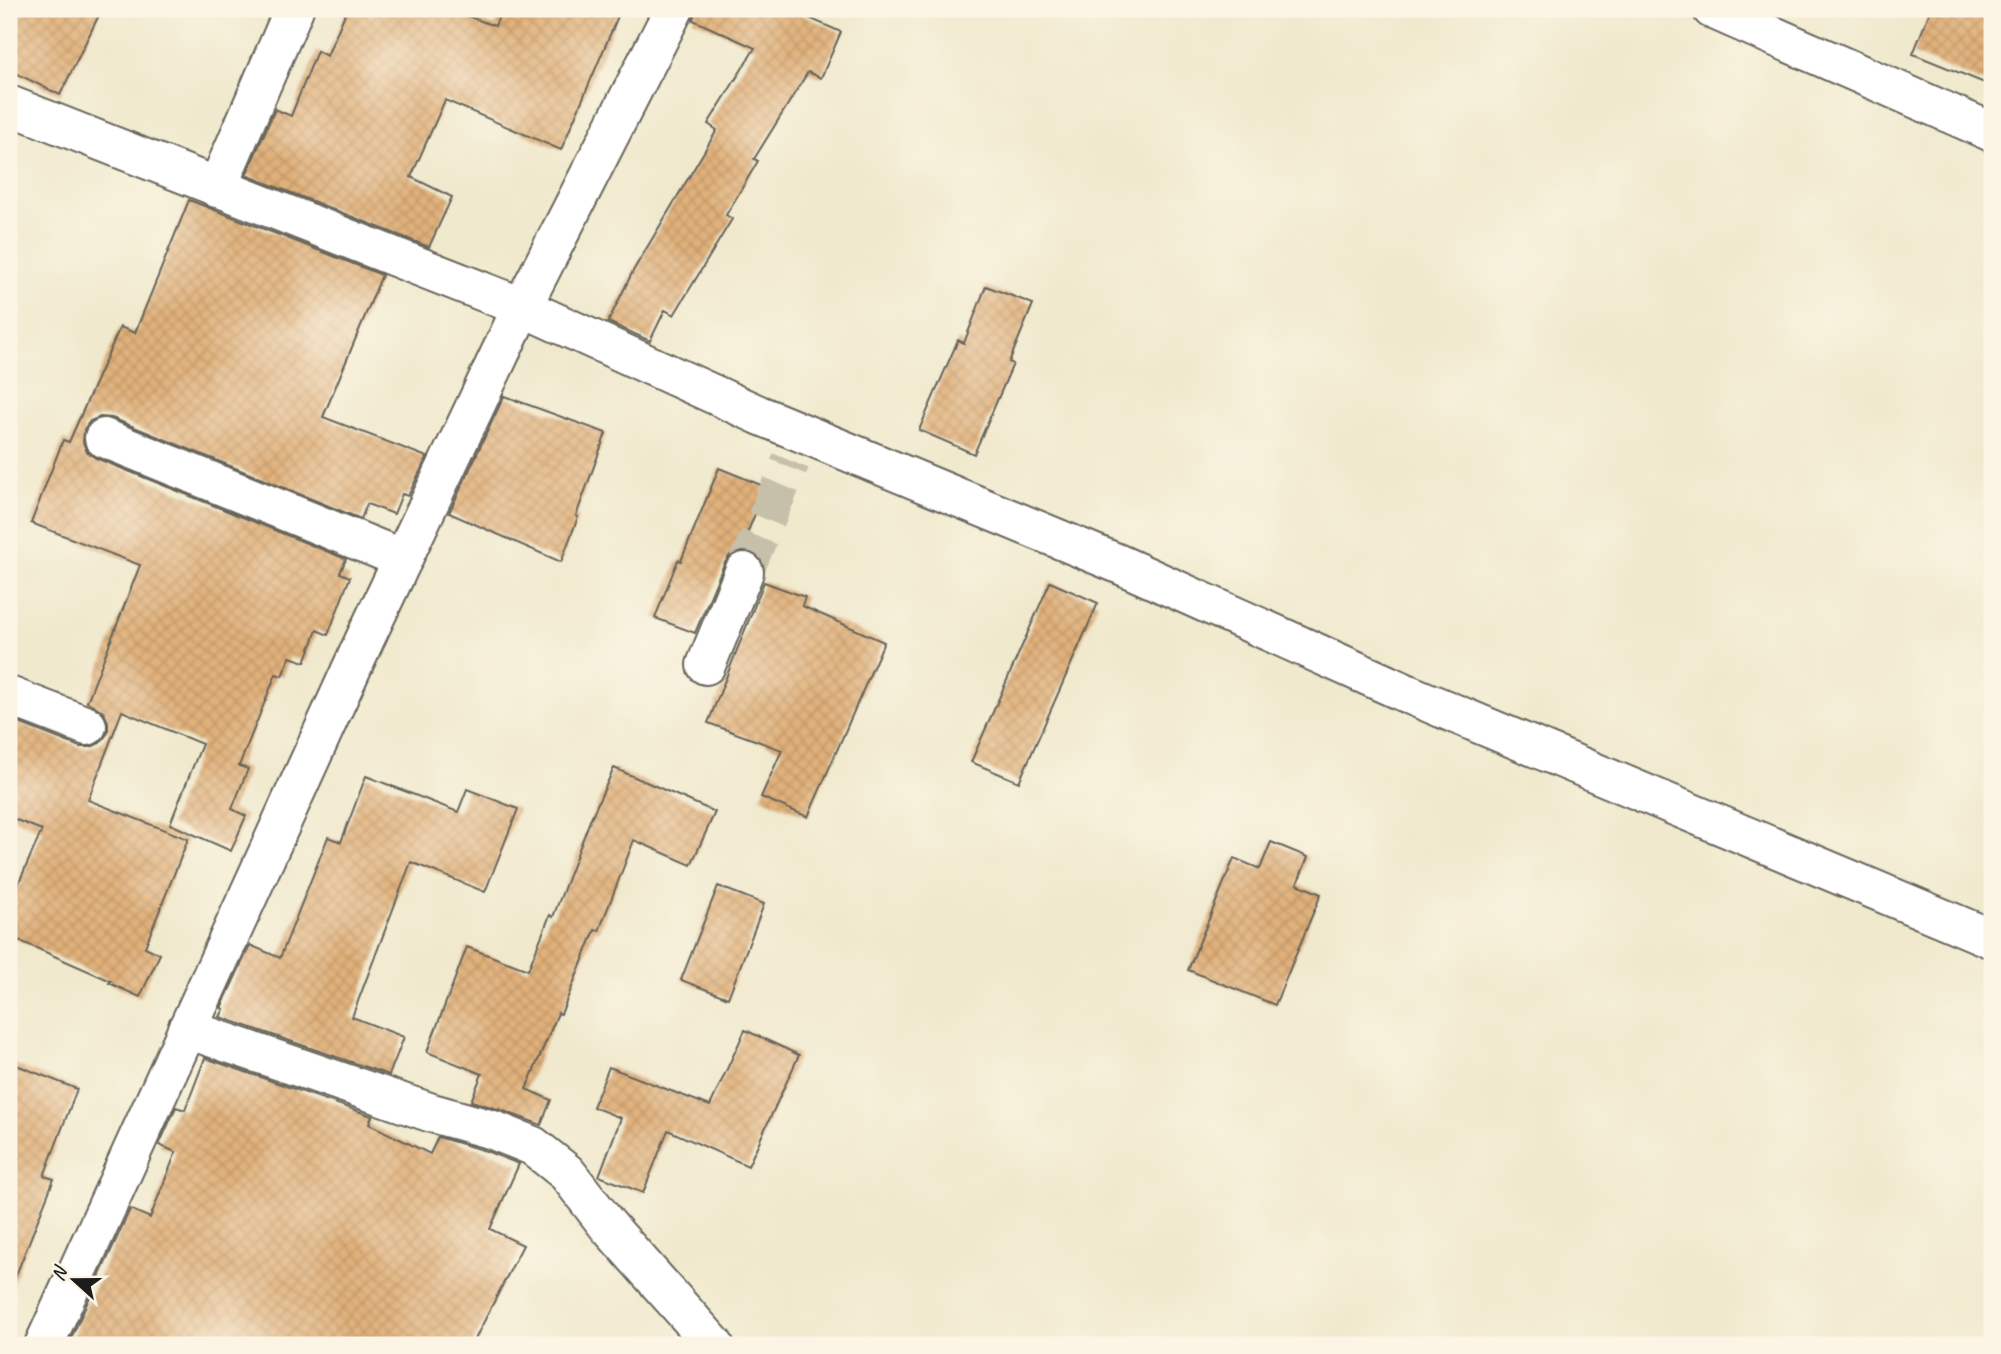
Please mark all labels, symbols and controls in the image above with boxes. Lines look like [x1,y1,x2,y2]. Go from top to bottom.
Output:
north arrow [38,1246,108,1316]
text: N [46,1261,74,1284]

